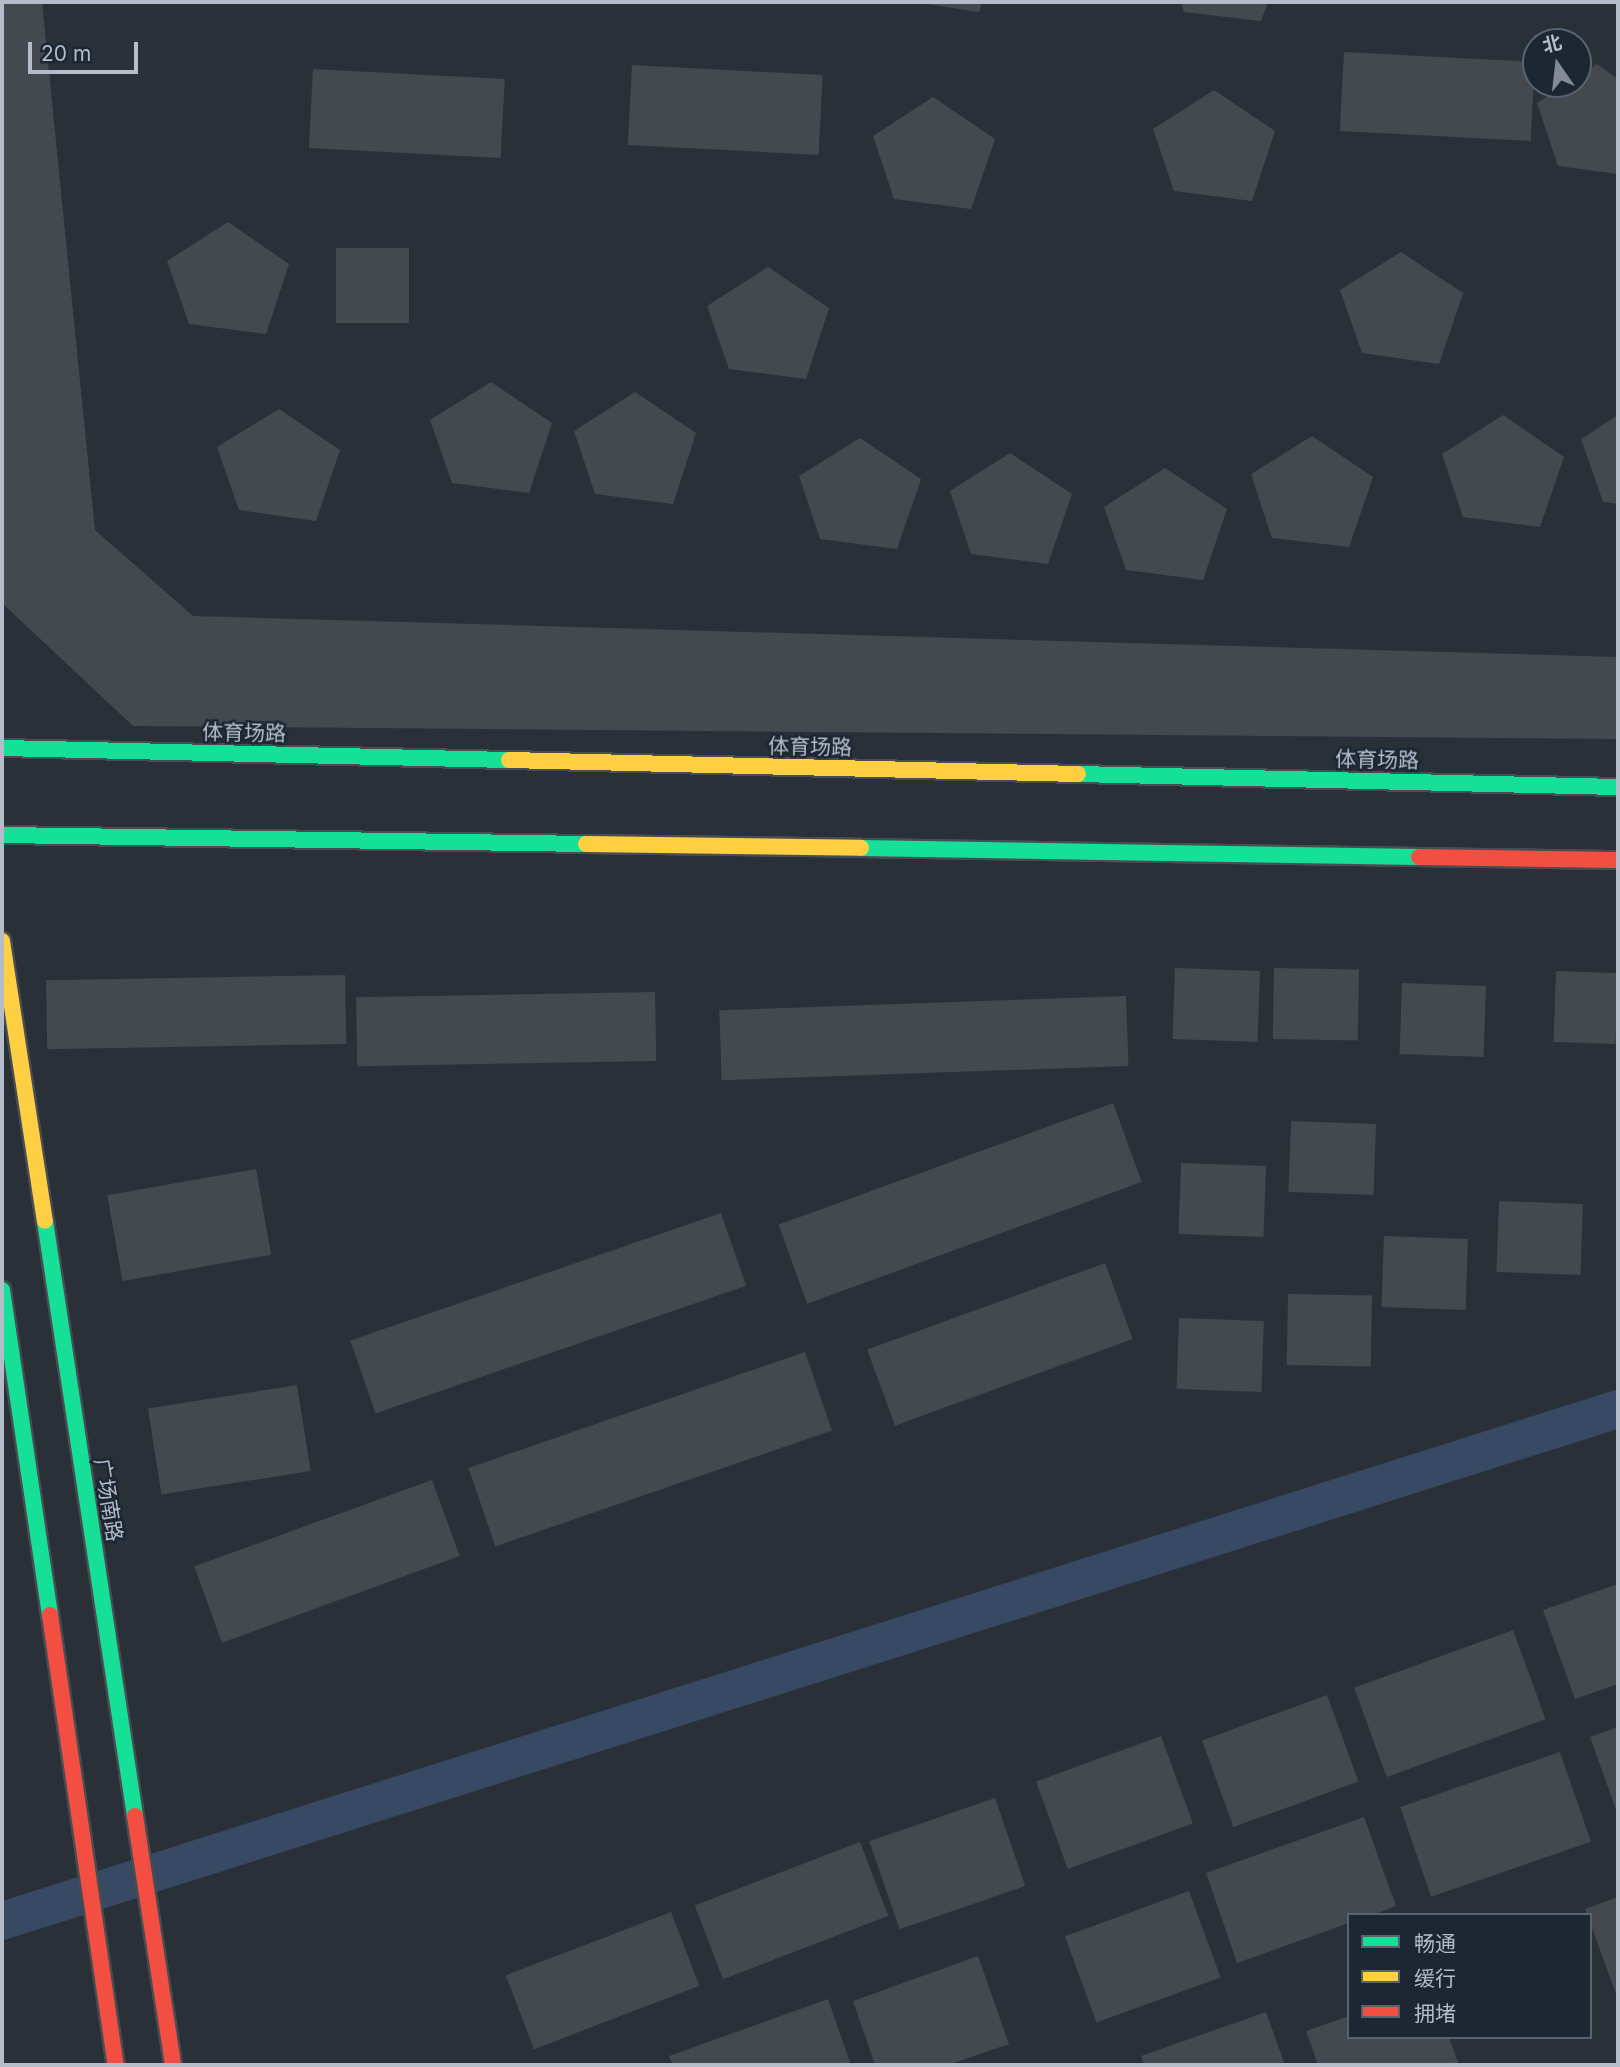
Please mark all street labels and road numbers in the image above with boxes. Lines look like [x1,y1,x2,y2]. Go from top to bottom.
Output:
street label: 体育场路 [202,720,286,746]
street label: 体育场路 [768,734,852,760]
street label: 体育场路 [1335,747,1419,773]
street label: 广场南路 [89,1457,127,1543]

